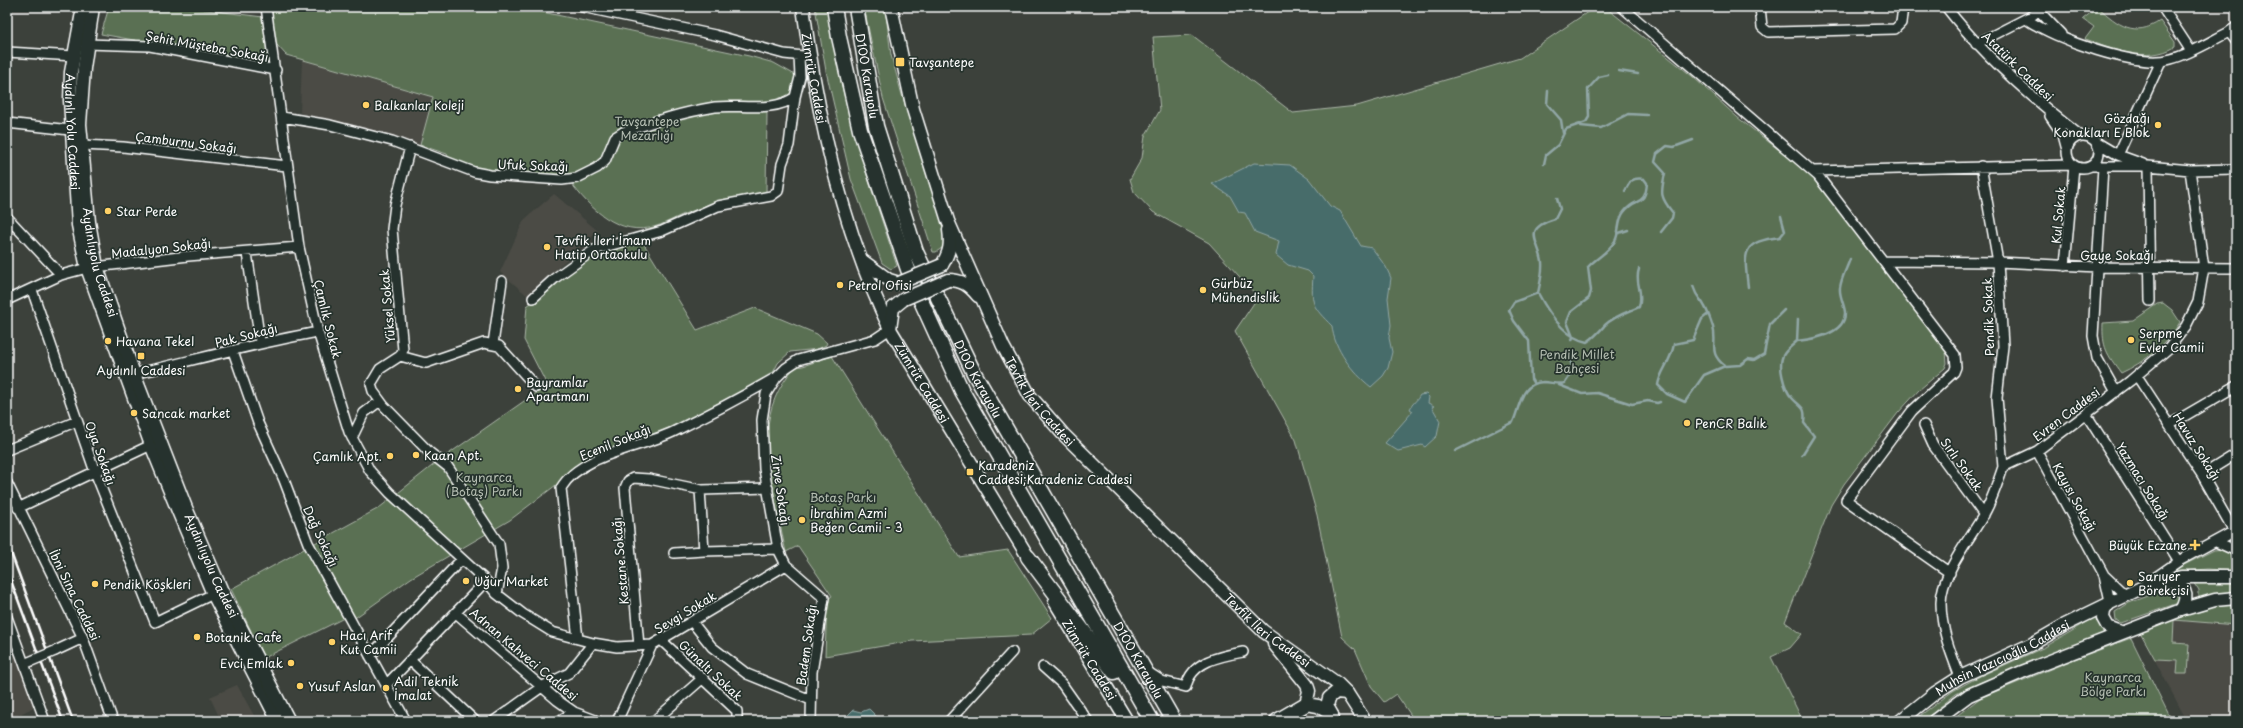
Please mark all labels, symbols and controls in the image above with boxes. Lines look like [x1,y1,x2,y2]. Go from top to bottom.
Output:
street label: Şehit Müşteba Sokağı [144,26,270,66]
street label: Atatürk Caddesi [1978,27,2058,105]
street label: Zümrüt Caddesi [798,31,831,125]
street label: D100 Karayolu [852,32,884,120]
place label: Tavşantepe [909,53,975,71]
marker: Tavşantepe [894,56,906,68]
street label: Aydınlı Yolu Caddesi [61,73,85,191]
place label: Balkanlar Koleji [374,96,464,114]
marker: Balkanlar Koleji [361,100,371,110]
place label: Gözdağı Konakları E Blok [2053,109,2150,141]
park label: Tavşantepe Mezarlığı [614,112,680,144]
marker: Gözdağı Konakları E Blok [2153,120,2163,130]
street label: Çamburnu Sokağı [134,127,238,157]
street label: Ufuk Sokağı [497,155,569,175]
street label: Kul Sokak [2047,185,2069,244]
place label: Star Perde [116,202,178,220]
marker: Star Perde [103,206,113,216]
street label: Aydınlıyolu Caddesi [79,207,123,319]
place label: Tevfik İleri İmam Hatip Ortaokulu [555,231,651,263]
street label: Madalyon Sokağı [110,234,212,262]
marker: Tevfik İleri İmam Hatip Ortaokulu [542,242,552,252]
street label: Gaye Sokağı [2080,246,2154,264]
street label: Yüksel Sokak [375,268,399,344]
place label: Gürbüz Mühendislik [1211,274,1280,306]
place label: Petrol Ofisi [848,276,912,294]
street label: Pendik Sokak [1978,277,1998,356]
street label: Çamlık Sokak [309,278,347,360]
marker: Petrol Ofisi [835,280,845,290]
marker: Gürbüz Mühendislik [1198,285,1208,295]
street label: Pak Sokağı [213,319,279,351]
place label: Serpme Evler Camii [2139,324,2204,356]
place label: Havana Tekel [116,332,194,350]
marker: Serpme Evler Camii [2126,335,2136,345]
marker: Havana Tekel [103,336,113,346]
street label: D100 Karayolu [950,336,1007,421]
street label: Zümrüt Caddesi [891,338,954,426]
park label: Pendik Millet Bahçesi [1539,345,1615,377]
marker: Aydınlı Caddesi [136,351,146,361]
street label: Tevfik İleri Caddesi [1001,353,1079,450]
place label: Aydınlı Caddesi [96,361,186,379]
place label: Bayramlar Apartmanı [526,373,589,405]
street label: Evren Caddesi [2029,383,2103,445]
marker: Bayramlar Apartmanı [513,384,523,394]
place label: Sancak market [142,404,230,422]
marker: Sancak market [129,408,139,418]
street label: Havuz Sokağı [2169,408,2225,484]
place label: PenCR Balık [1695,414,1768,432]
street label: Oya Sokağı [81,418,121,488]
marker: PenCR Balık [1682,418,1692,428]
street label: Ecenil Sokağı [577,420,653,464]
street label: Sırlı Sokak [1937,434,1988,494]
street label: Yazmacı Sokağı [2112,438,2174,524]
place label: Kaan Apt. [424,446,482,464]
place label: Çamlık Apt. [313,447,382,465]
marker: Kaan Apt. [411,450,421,460]
marker: Çamlık Apt. [385,451,395,461]
street label: Zirve Sokağı [767,453,795,527]
place label: Karadeniz Caddesi;Karadeni̇z Caddesi̇ [978,456,1133,488]
street label: Kayısı Sokağı [2049,459,2101,535]
marker: Karadeniz Caddesi;Karadeni̇z Caddesi̇ [965,467,975,477]
park label: Kaynarca (Botaş) Parkı [446,468,522,500]
park label: Botaş Parkı [810,488,876,506]
street label: Dağ Sokağı [299,503,343,569]
place label: İbrahim Azmi Beğen Camii - 3 [810,504,903,536]
street label: Aydınlıyolu Caddesi [180,511,243,621]
marker: İbrahim Azmi Beğen Camii - 3 [797,515,807,525]
street label: Kestane Sokağı [607,517,633,605]
place label: Büyük Eczane [2109,536,2187,554]
marker: Büyük Eczane [2190,540,2200,550]
street label: İbni Sina Caddesi [45,546,105,644]
place label: Sarıyer Börekçisi [2138,567,2189,599]
place label: Uğur Market [474,572,548,590]
place label: Pendik Köşkleri [103,575,191,593]
marker: Uğur Market [461,576,471,586]
marker: Sarıyer Börekçisi [2125,578,2135,588]
marker: Pendik Köşkleri [90,579,100,589]
street label: Sevgi Sokak [651,586,719,638]
street label: Tevfik İleri Caddesi [1220,589,1315,671]
street label: Adnan Kahveci Caddesi [466,603,582,705]
street label: Badem Sokağı [791,603,821,687]
street label: Zümrüt Caddesi [1058,615,1121,703]
street label: Muhsin Yazıcıoğlu Caddesi [1931,615,2072,700]
street label: D100 Karayolu [1110,618,1168,702]
place label: Hacı Arif Kut Camii [340,626,397,658]
place label: Botanik Cafe [205,628,282,646]
marker: Botanik Cafe [192,632,202,642]
street label: Günaltı Sokak [675,636,747,704]
marker: Hacı Arif Kut Camii [327,637,337,647]
place label: Evci Emlak [220,654,283,672]
marker: Evci Emlak [286,658,296,668]
park label: Kaynarca Bölge Parkı [2080,668,2146,700]
place label: Adil Teknik İmalat [394,672,459,704]
place label: Yusuf Aslan [308,677,376,695]
marker: Yusuf Aslan [295,681,305,691]
marker: Adil Teknik İmalat [381,683,391,693]

